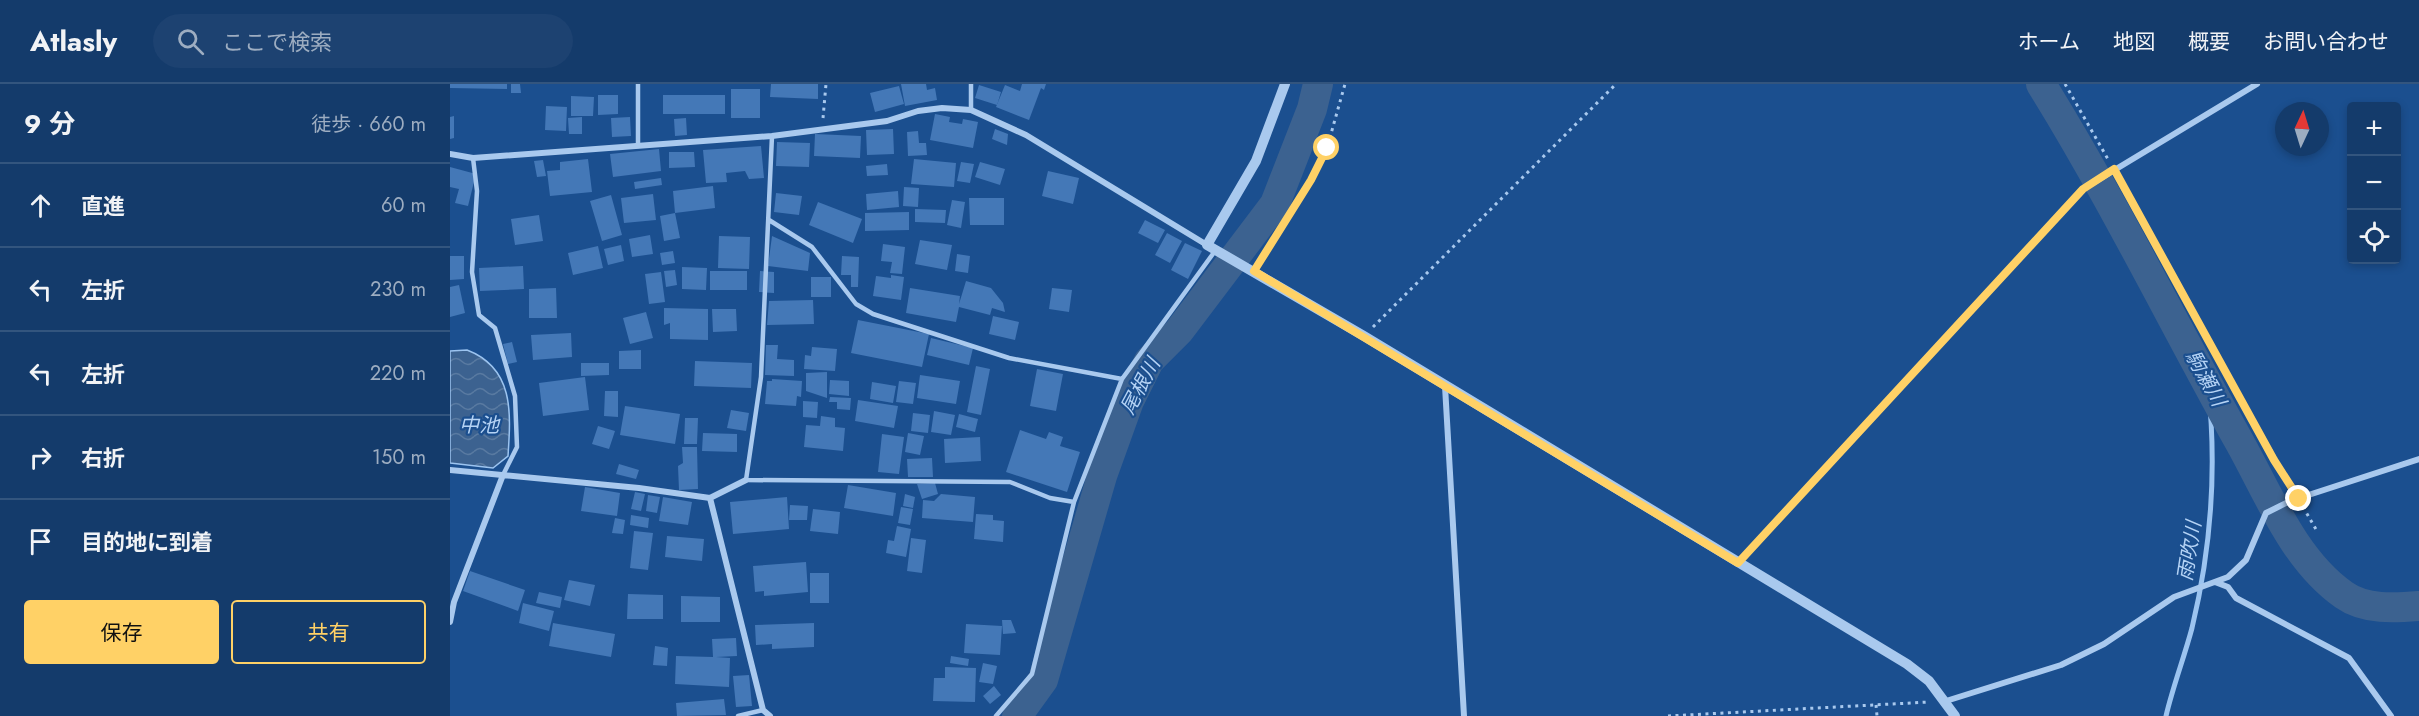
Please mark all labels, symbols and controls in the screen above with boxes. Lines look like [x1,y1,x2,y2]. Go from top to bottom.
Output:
search box [153,14,573,68]
text: Atlasly [30,21,117,62]
icon: search [174,25,207,58]
text: ここで検索 [222,26,332,58]
text: ホーム [2018,27,2080,57]
text: 地図 [2113,27,2155,57]
text: 概要 [2188,27,2230,57]
text: お問い合わせ [2263,27,2389,57]
north arrow [2275,102,2329,156]
map controls [2347,102,2401,264]
button: + [2347,102,2401,156]
text: 9 分 [24,105,75,143]
text: 徒歩 · 660 m [311,110,426,139]
route start [1313,134,1339,160]
button: − [2347,156,2401,210]
icon: ahead [24,189,57,222]
text: 直進 [81,190,125,222]
text: 60 m [381,191,426,220]
button: locate [2347,210,2401,264]
icon: left [24,273,57,306]
text: 左折 [81,274,125,306]
text: 230 m [370,275,426,304]
water label: 駒瀬川 [2178,345,2234,413]
water label: 尾根川 [1114,351,1168,420]
icon: left [24,357,57,390]
text: 左折 [81,358,125,390]
text: 220 m [370,359,426,388]
water label: 中池 [459,411,501,440]
icon: right [24,441,57,474]
text: 右折 [81,442,125,474]
text: 150 m [372,443,426,472]
route end [2285,485,2311,511]
water label: 雨吹川 [2170,517,2209,583]
icon: arrive [24,525,57,558]
text: 目的地に到着 [81,526,213,558]
button: 保存 [24,600,219,664]
button: 共有 [231,600,426,664]

